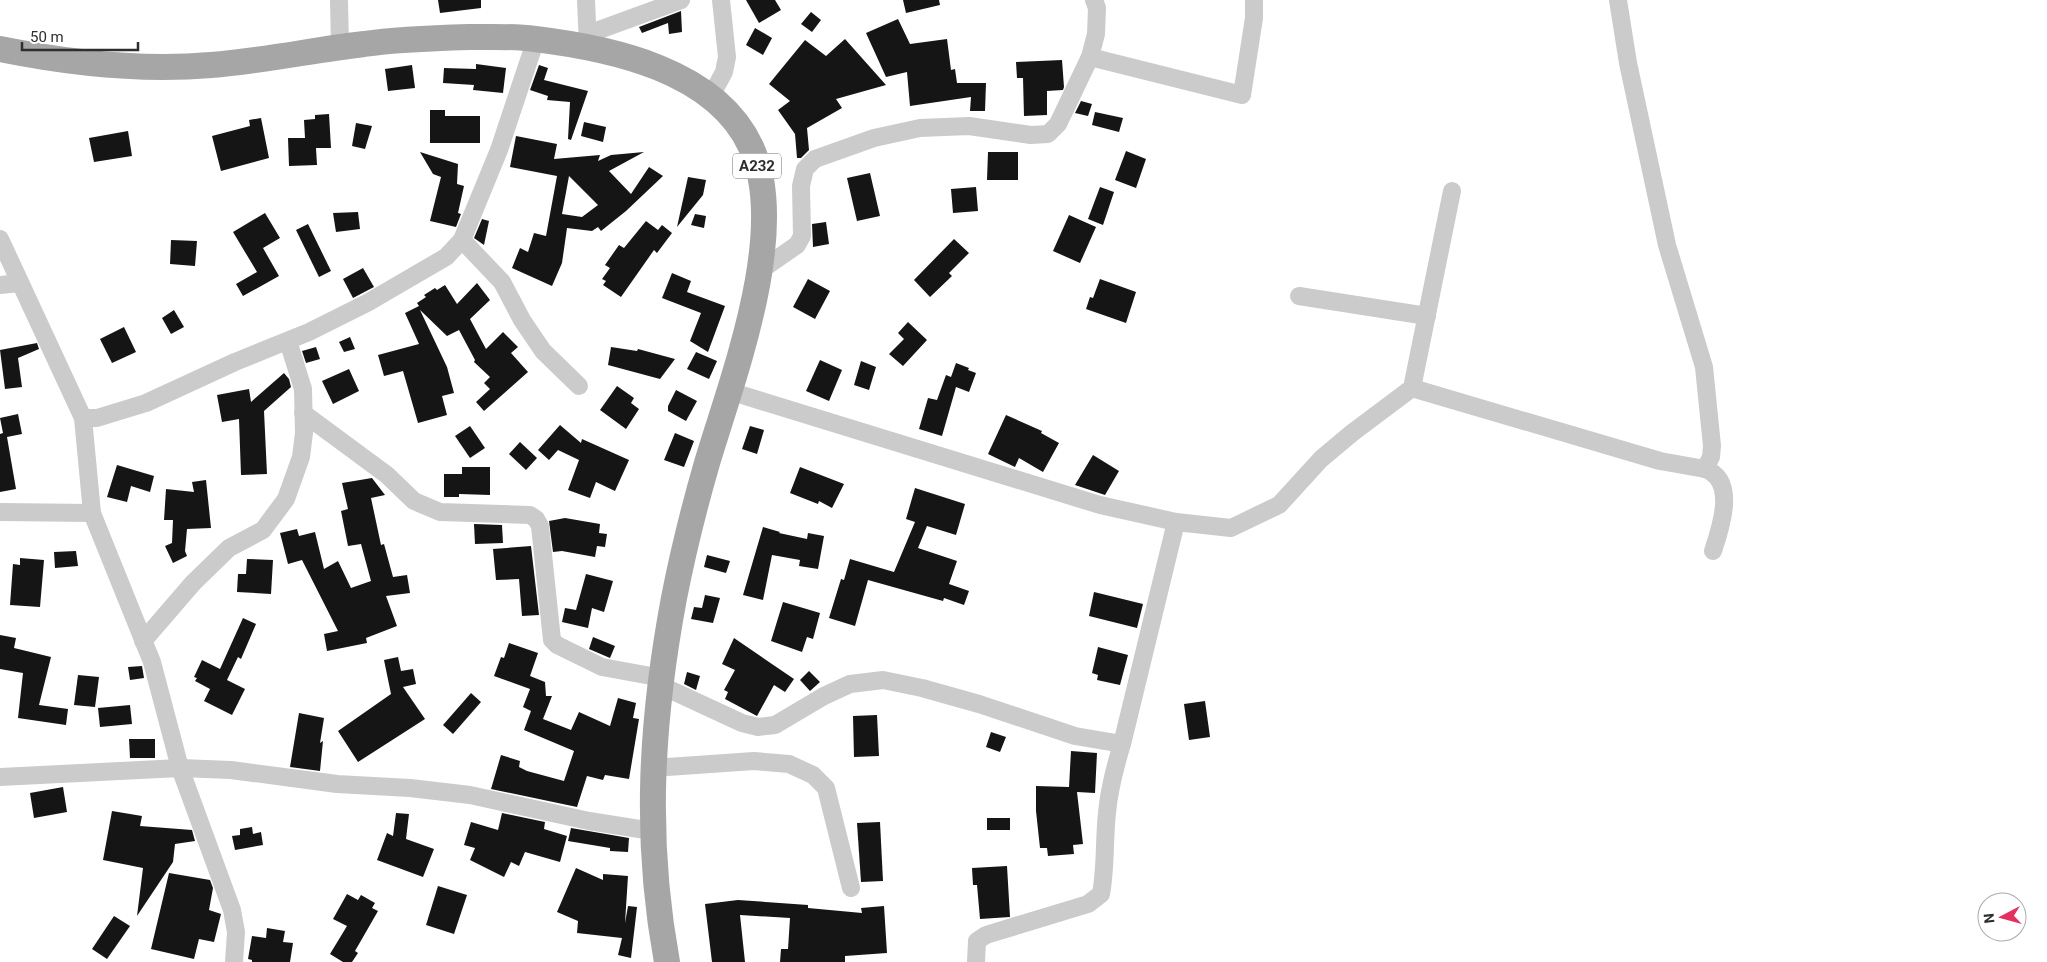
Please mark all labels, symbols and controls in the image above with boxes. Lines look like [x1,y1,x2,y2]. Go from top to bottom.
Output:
scale bar [22,20,139,52]
text: 50 m [30,28,64,46]
road number: A232 [733,154,781,178]
north arrow [1977,892,2027,942]
text: N [1981,913,1998,924]

